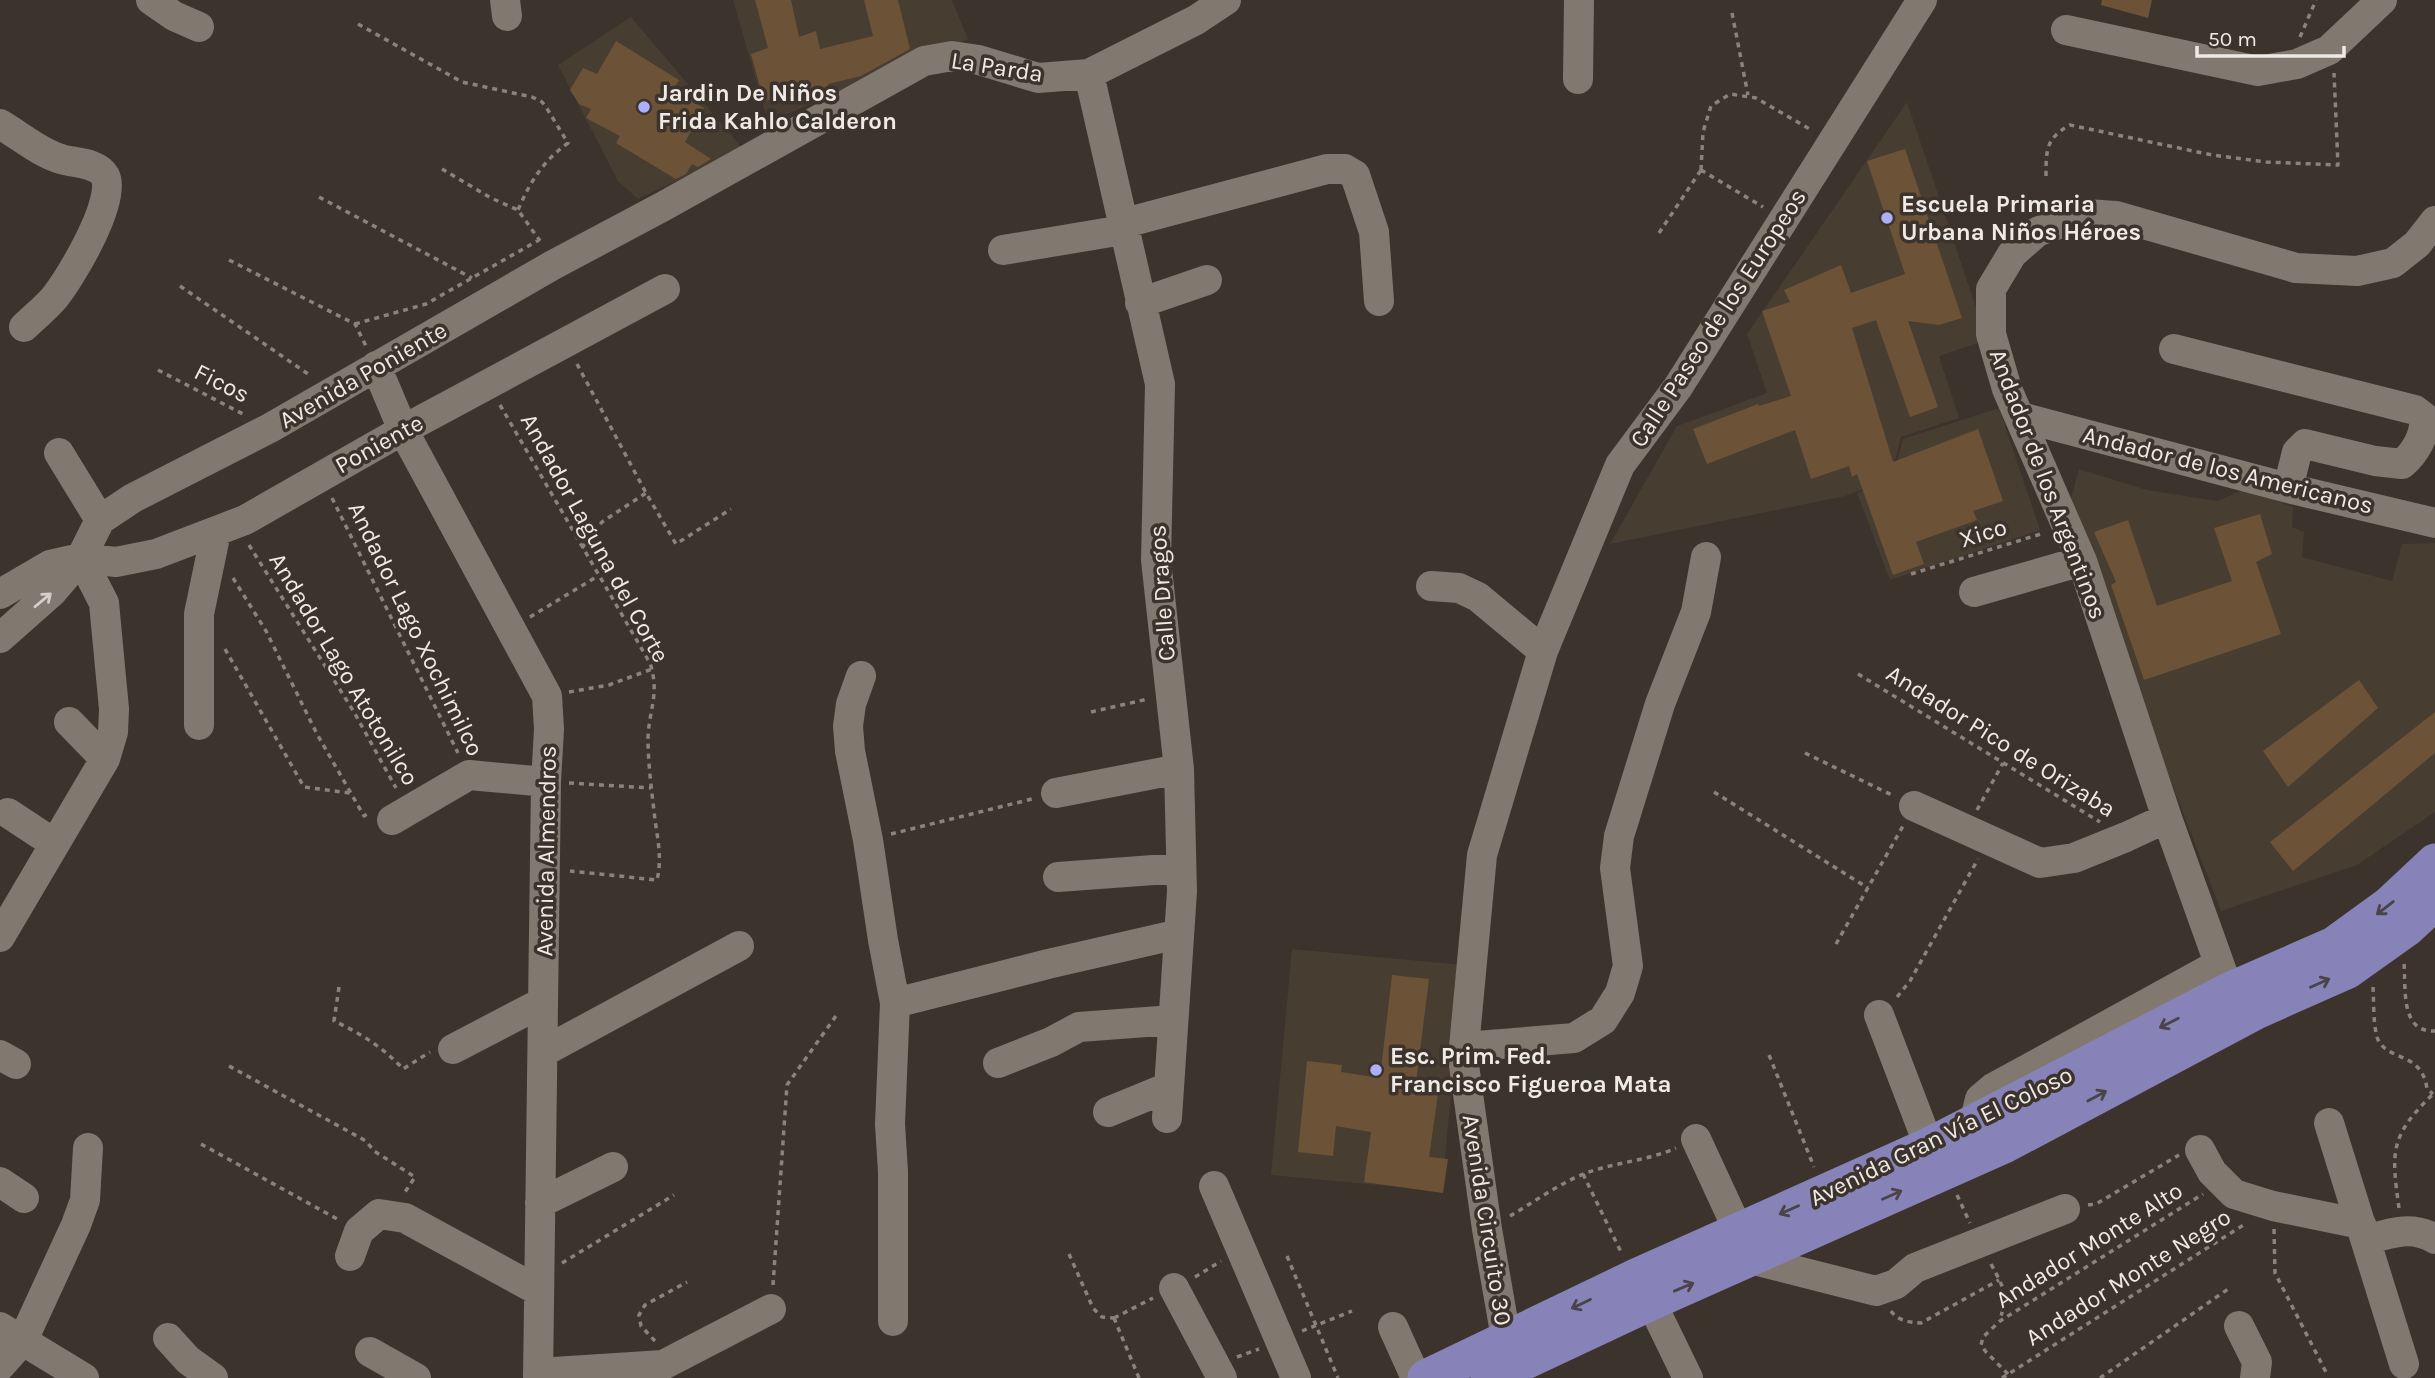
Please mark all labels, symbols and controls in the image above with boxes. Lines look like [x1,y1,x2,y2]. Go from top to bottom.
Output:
scale bar [2197,14,2344,58]
text: 50 m [2208,27,2257,51]
street label: La Parda [949,46,1045,88]
place label: Jardin De Niños Frida Kahlo Calderon [658,79,897,135]
marker: Jardin De Niños Frida Kahlo Calderon [636,99,652,115]
street label: Calle Paseo de los Europeos [1624,184,1812,452]
place label: Escuela Primaria Urbana Niños Héroes [1901,190,2141,246]
marker: Escuela Primaria Urbana Niños Héroes [1879,210,1895,226]
street label: Avenida Poniente [274,316,452,434]
street label: Andador de los Argentinos [1984,345,2112,623]
street label: Ficos [190,357,254,409]
street label: Poniente [330,408,428,480]
street label: Andador Laguna del Corte [515,409,675,667]
street label: Andador de los Americanos [2080,420,2376,520]
street label: Andador Lago Xochimilco [342,498,490,760]
street label: Xico [1956,513,2010,553]
street label: Calle Dragos [1143,524,1181,662]
street label: Andador Lago Atotonilco [263,548,425,790]
one-way arrow [34,592,52,608]
street label: Andador Pico de Orizaba [1881,659,2121,823]
street label: Avenida Almendros [530,745,562,957]
one-way arrow [2376,900,2395,915]
one-way arrow [2309,976,2330,989]
one-way arrow [2159,1016,2179,1030]
place label: Esc. Prim. Fed. Francisco Figueroa Mata [1390,1042,1672,1098]
street label: Avenida Gran Vía El Coloso [1805,1060,2077,1212]
marker: Esc. Prim. Fed. Francisco Figueroa Mata [1368,1062,1384,1078]
one-way arrow [2086,1089,2107,1102]
street label: Avenida Circuito 30 [1456,1112,1518,1328]
street label: Andador Monte Alto [1990,1176,2188,1314]
one-way arrow [1881,1188,1902,1201]
street label: Andador Monte Negro [2020,1202,2236,1352]
one-way arrow [1778,1204,1800,1217]
one-way arrow [1673,1280,1694,1293]
one-way arrow [1571,1298,1592,1311]

